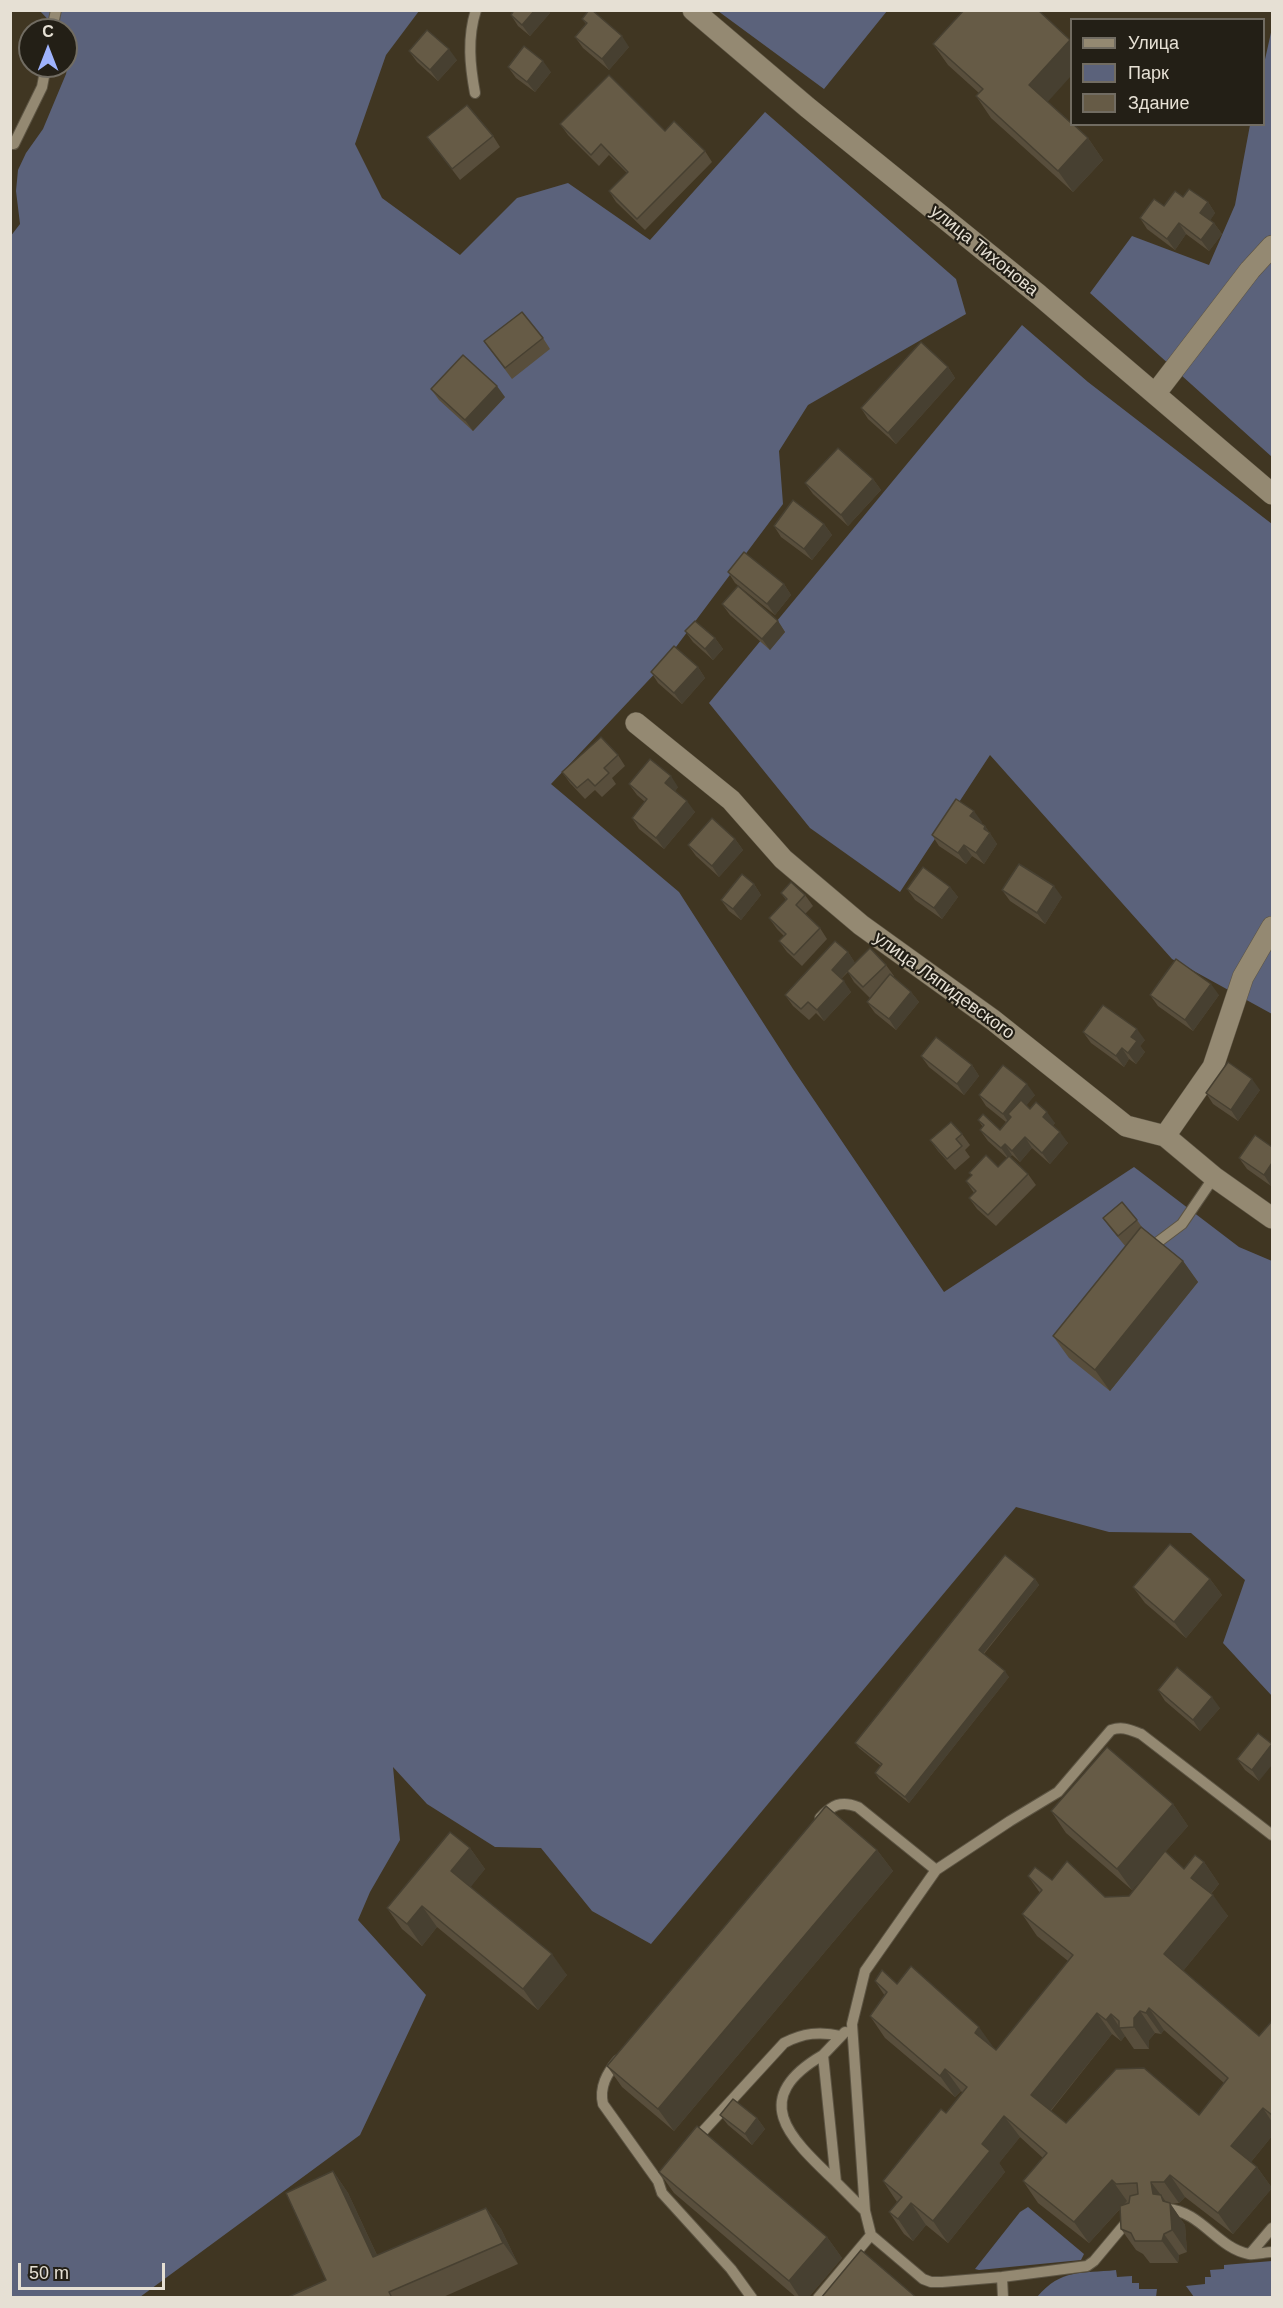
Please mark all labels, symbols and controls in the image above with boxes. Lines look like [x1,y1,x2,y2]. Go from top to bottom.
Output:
north arrow [18,18,78,78]
legend [1070,18,1265,126]
text: С [42,23,54,40]
text: Улица [1128,33,1179,53]
text: Парк [1128,63,1169,83]
text: Здание [1128,93,1189,113]
street label: улица Тихонова [926,201,1042,301]
street label: улица Ляпидевского [869,928,1019,1044]
scale bar [21,2251,168,2289]
text: 50 m [29,2263,69,2283]

